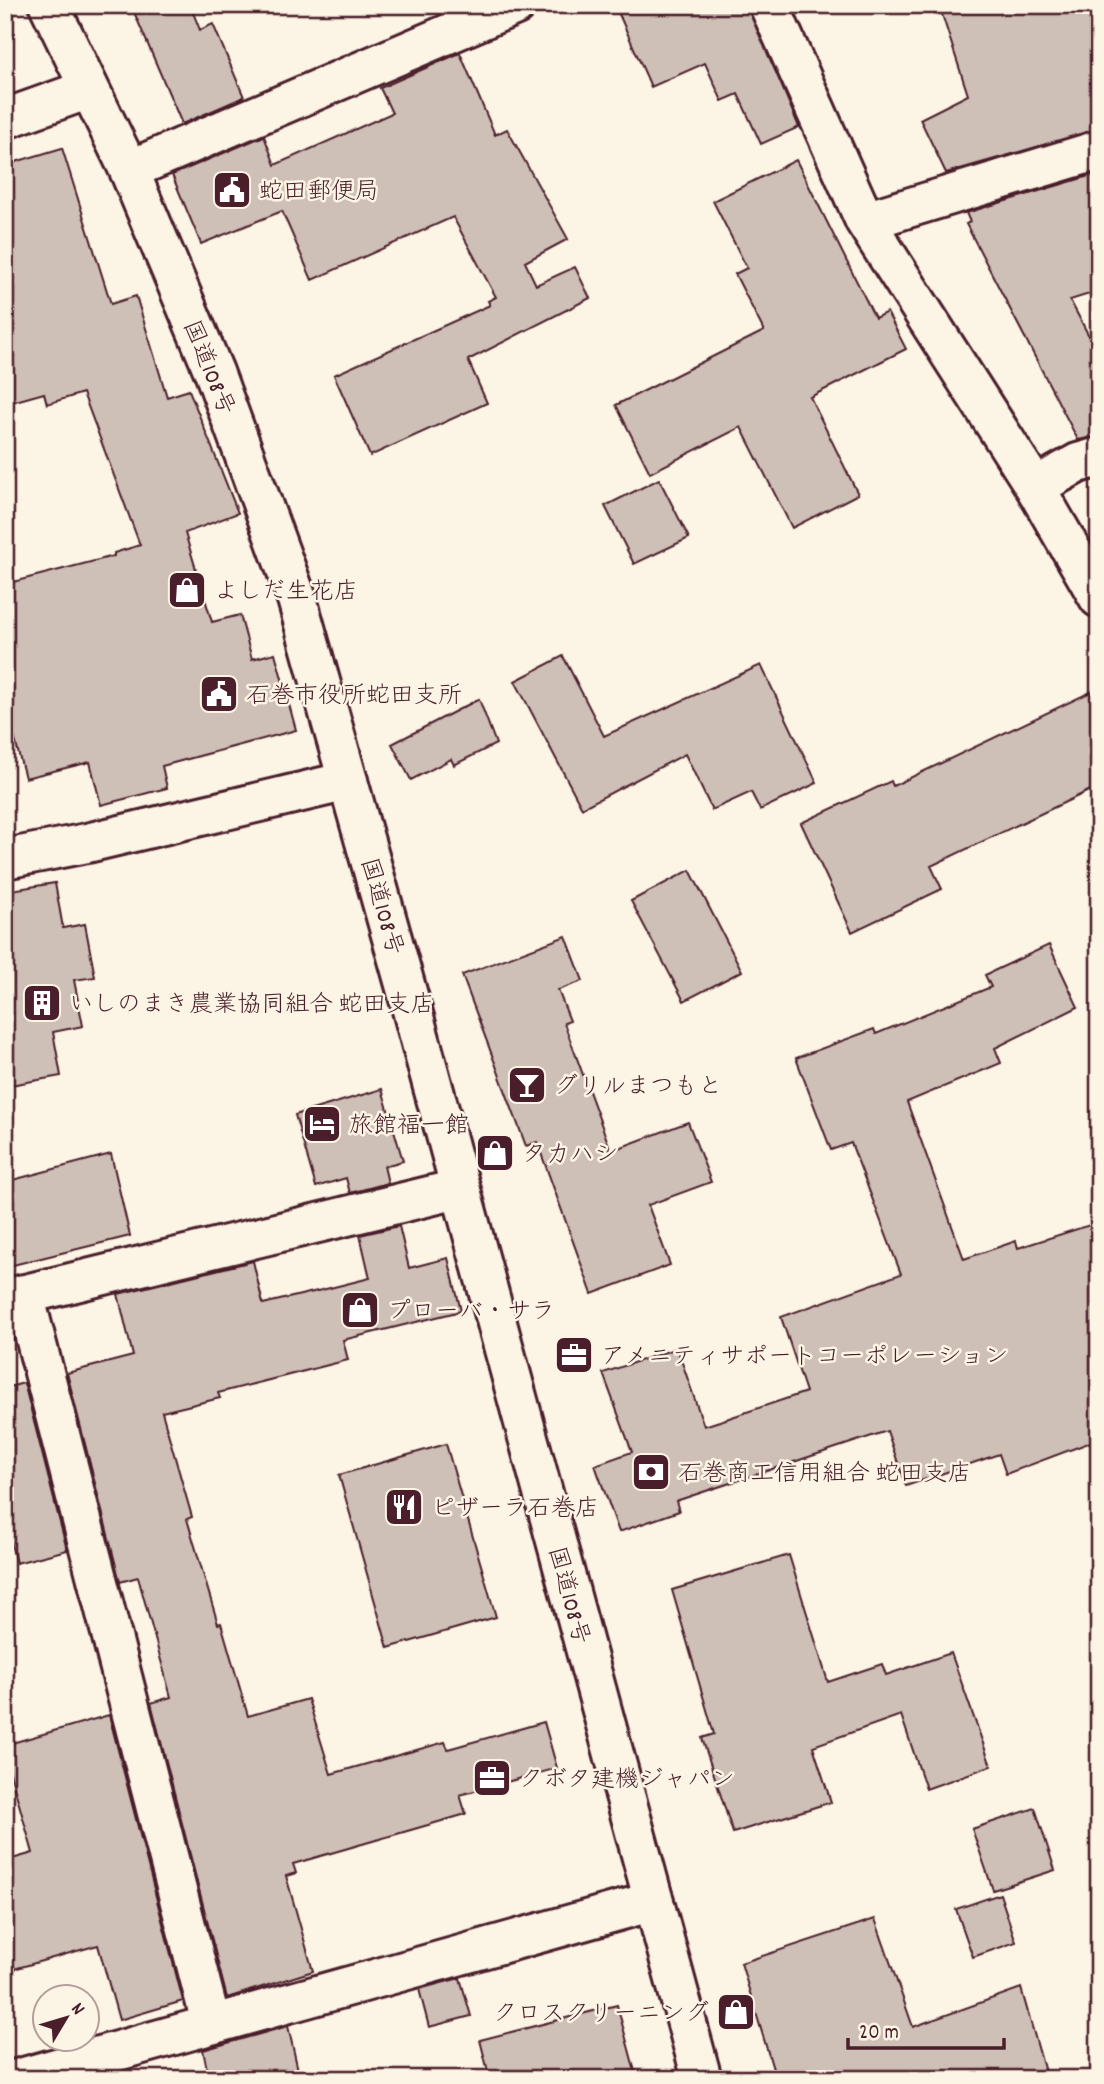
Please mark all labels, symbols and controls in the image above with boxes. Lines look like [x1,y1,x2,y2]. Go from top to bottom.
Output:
public building icon: 蛇田郵便局 [211,169,253,211]
place label: 蛇田郵便局 [259,176,379,210]
street label: 国道108号 [173,315,242,421]
shop icon: よしだ生花店 [166,569,208,611]
place label: よしだ生花店 [214,576,358,610]
public building icon: 石巻市役所蛇田支所 [198,673,240,715]
place label: 石巻市役所蛇田支所 [246,680,462,714]
street label: 国道108号 [350,854,410,960]
building icon: いしのまき農業協同組合 蛇田支店 [21,982,63,1024]
place label: いしのまき農業協同組合 蛇田支店 [69,989,435,1023]
bar icon: グリルまつもと [506,1064,548,1106]
place label: グリルまつもと [554,1071,722,1105]
hotel icon: 旅館福一館 [301,1103,343,1145]
place label: 旅館福一館 [349,1110,469,1144]
shop icon: タカハシ [474,1132,516,1174]
place label: タカハシ [522,1139,618,1173]
shop icon: プローバ・サラ [339,1289,381,1331]
place label: プローバ・サラ [387,1296,555,1330]
office icon: アメニティサポートコーポレーション [553,1334,595,1376]
place label: アメニティサポートコーポレーション [601,1341,1009,1375]
bank icon: 石巻商工信用組合 蛇田支店 [630,1451,672,1493]
place label: 石巻商工信用組合 蛇田支店 [678,1458,972,1492]
restaurant icon: ピザーラ石巻店 [383,1486,425,1528]
place label: ピザーラ石巻店 [431,1493,599,1527]
street label: 国道108号 [538,1543,596,1648]
office icon: クボタ建機ジャパン [471,1757,513,1799]
place label: クボタ建機ジャパン [519,1764,735,1798]
north arrow [32,1982,102,2052]
shop icon: クロスクリーニング [715,1991,757,2033]
text: N [63,1998,90,2022]
place label: クロスクリーニング [493,1998,709,2032]
scale bar [848,2007,1004,2051]
text: 20 m [859,2019,899,2049]

